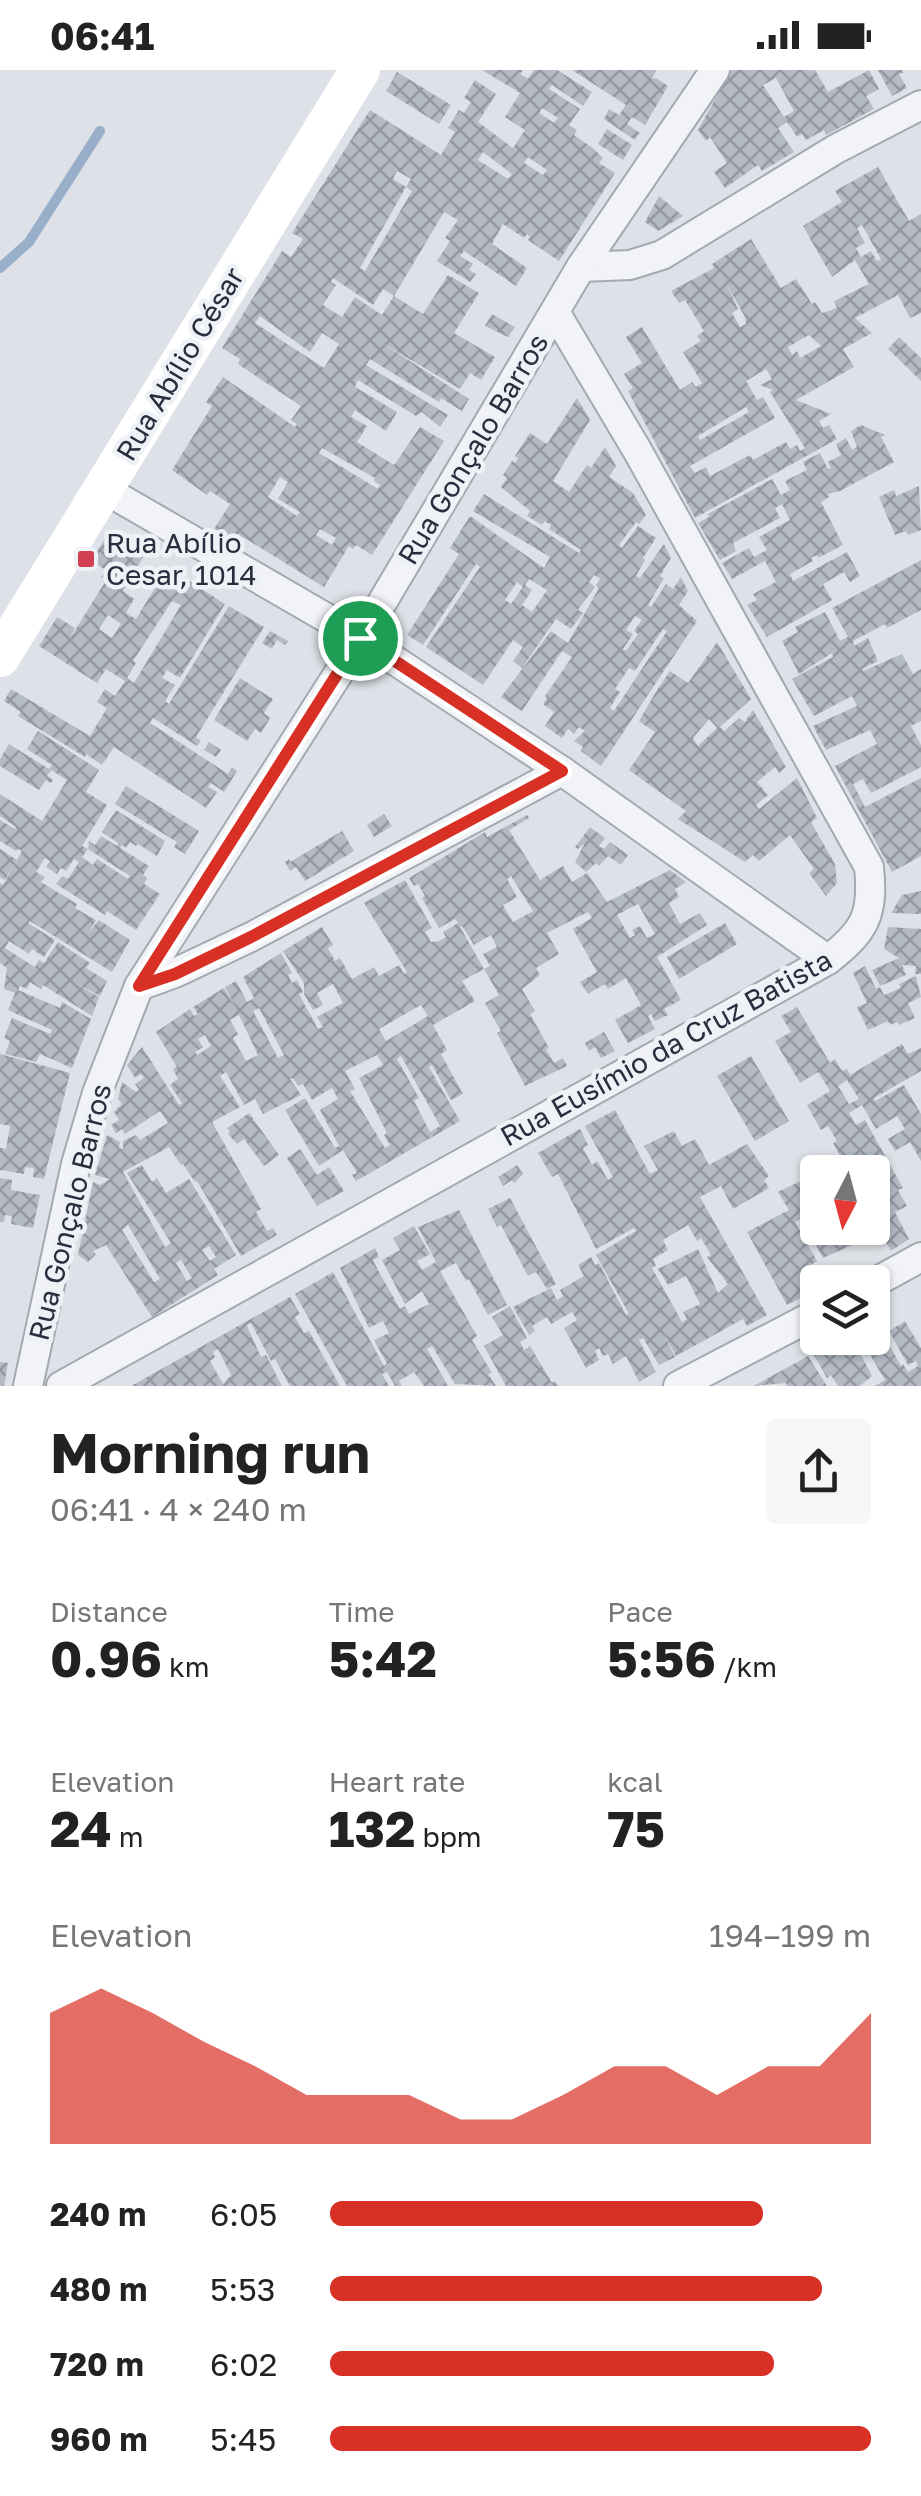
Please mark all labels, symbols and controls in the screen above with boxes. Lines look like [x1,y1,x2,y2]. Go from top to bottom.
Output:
text: 06:41 [50,13,154,58]
street label: Rua Abílio César [109,261,250,466]
street label: Rua Gonçalo Barros [391,327,555,570]
place label: Rua Abílio Cesar, 1014 [106,526,257,591]
marker: Rua Abílio Cesar, 1014 [75,548,97,570]
pin [318,596,403,681]
icon: arrive [333,611,388,666]
street label: Rua Eusímio da Cruz Batista [494,943,837,1153]
street label: Rua Gonçalo Barros [22,1080,117,1344]
north arrow [800,1155,890,1245]
map controls [800,1155,890,1355]
button: layers [800,1265,890,1355]
text: Morning run [50,1419,370,1485]
button: share [766,1419,871,1524]
text: 06:41 · 4 × 240 m [50,1490,307,1528]
text: Distance [50,1595,168,1628]
text: Time [329,1595,395,1628]
text: Pace [607,1595,673,1628]
text: 0.96 [50,1628,162,1688]
text: 5:42 [329,1628,437,1688]
text: 5:56 [607,1628,716,1688]
text: km [162,1650,210,1683]
text: /km [716,1650,777,1683]
text: Elevation [50,1765,175,1798]
text: Heart rate [329,1765,465,1798]
text: kcal [607,1765,663,1798]
text: 24 [50,1798,112,1858]
text: 132 [329,1798,415,1858]
text: 75 [607,1798,665,1858]
text: m [112,1820,144,1853]
text: bpm [415,1820,482,1853]
text: Elevation [50,1916,192,1954]
text: 194–199 m [709,1916,871,1954]
text: 240 m [50,2195,146,2233]
text: 6:05 [210,2195,277,2233]
text: 480 m [50,2270,147,2308]
text: 5:53 [210,2270,275,2308]
text: 720 m [50,2345,144,2383]
text: 6:02 [210,2345,277,2383]
text: 960 m [50,2420,147,2458]
text: 5:45 [210,2420,276,2458]

